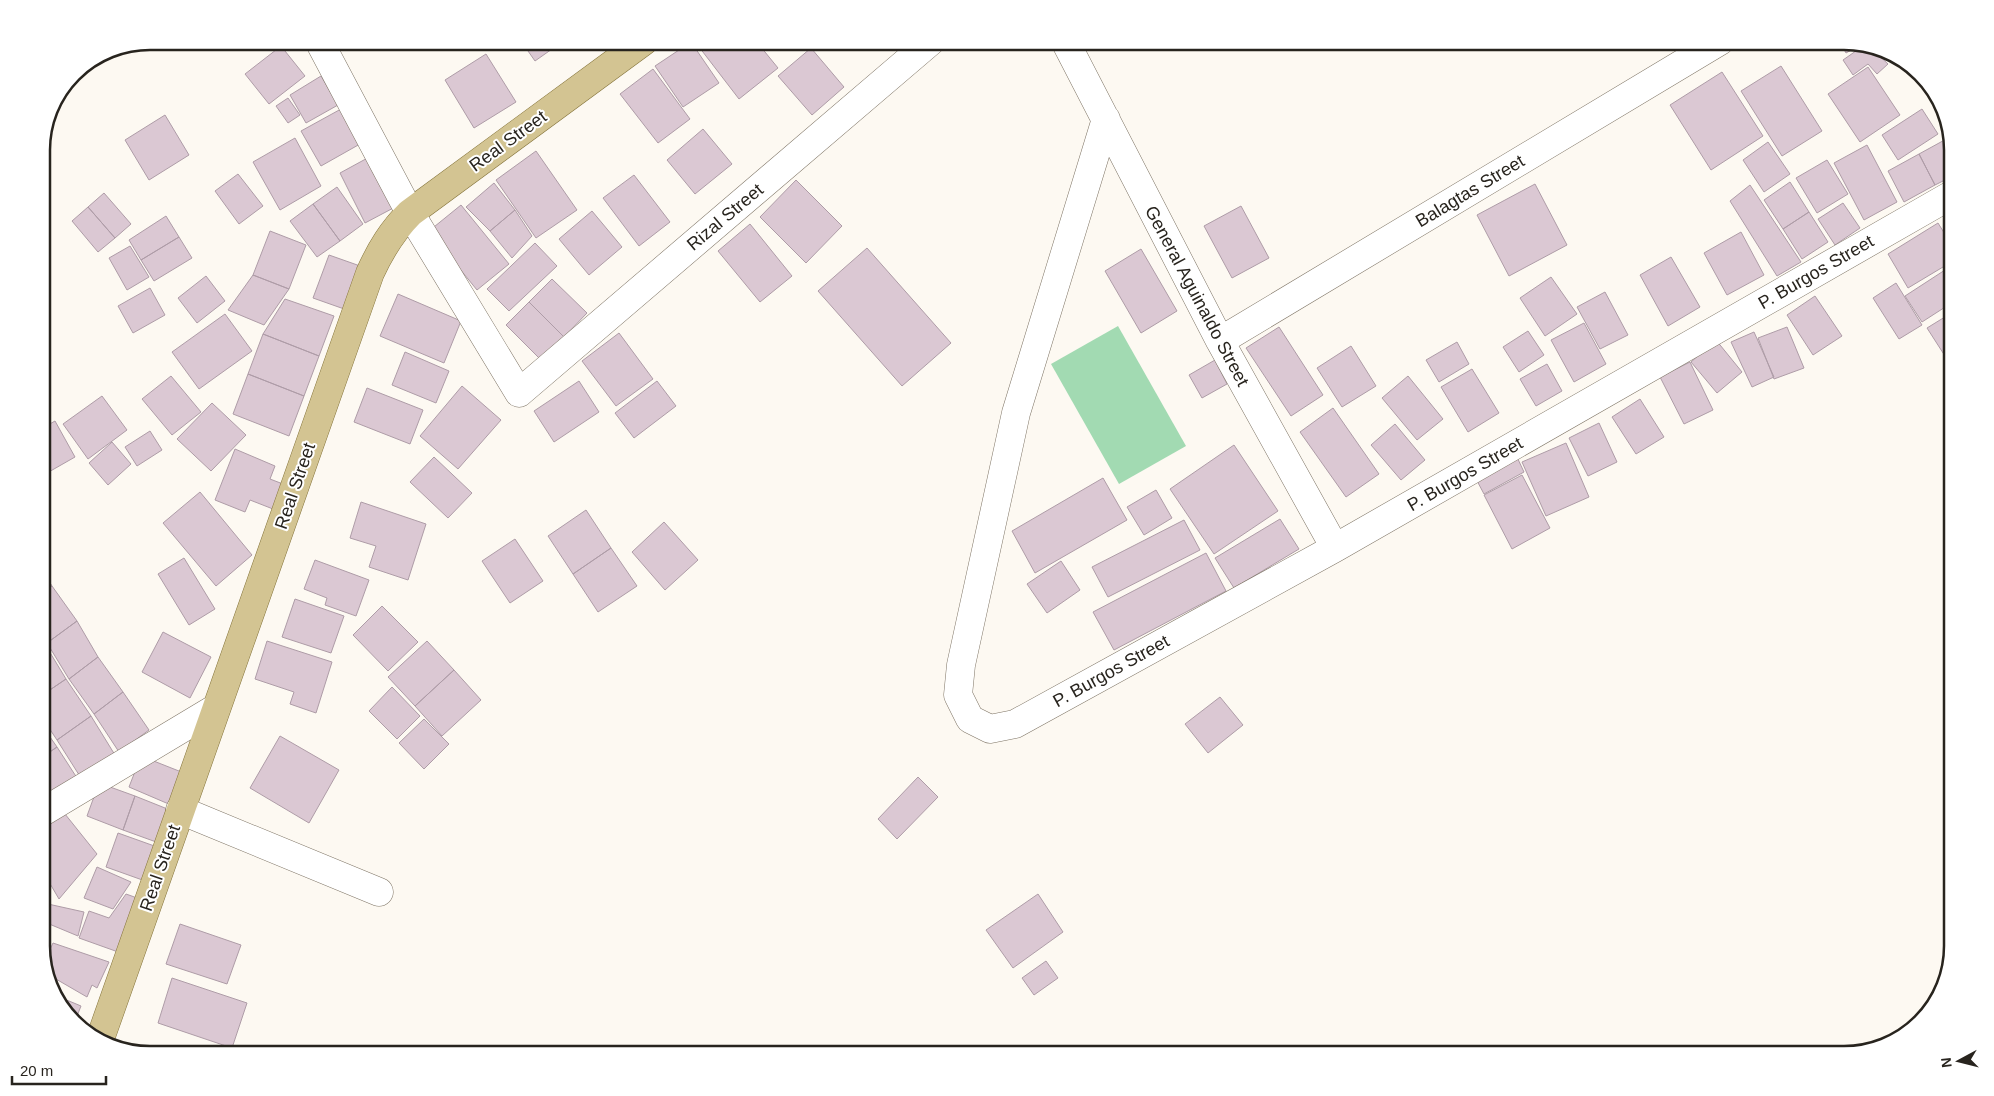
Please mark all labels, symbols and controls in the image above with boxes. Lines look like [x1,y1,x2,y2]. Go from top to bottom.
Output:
street label: Real Street [466,106,550,176]
street label: Balagtas Street [1412,151,1528,231]
street label: Rizal Street [683,179,767,255]
street label: General Aguinaldo Street [1141,203,1253,389]
street label: P. Burgos Street [1755,231,1877,313]
street label: P. Burgos Street [1404,433,1526,515]
street label: Real Street [271,440,319,532]
street label: P. Burgos Street [1049,631,1173,711]
street label: Real Street [136,822,184,914]
north arrow [1934,1036,1984,1086]
scale bar [12,1054,106,1086]
text: N [1938,1057,1955,1069]
text: 20 m [20,1062,53,1079]

